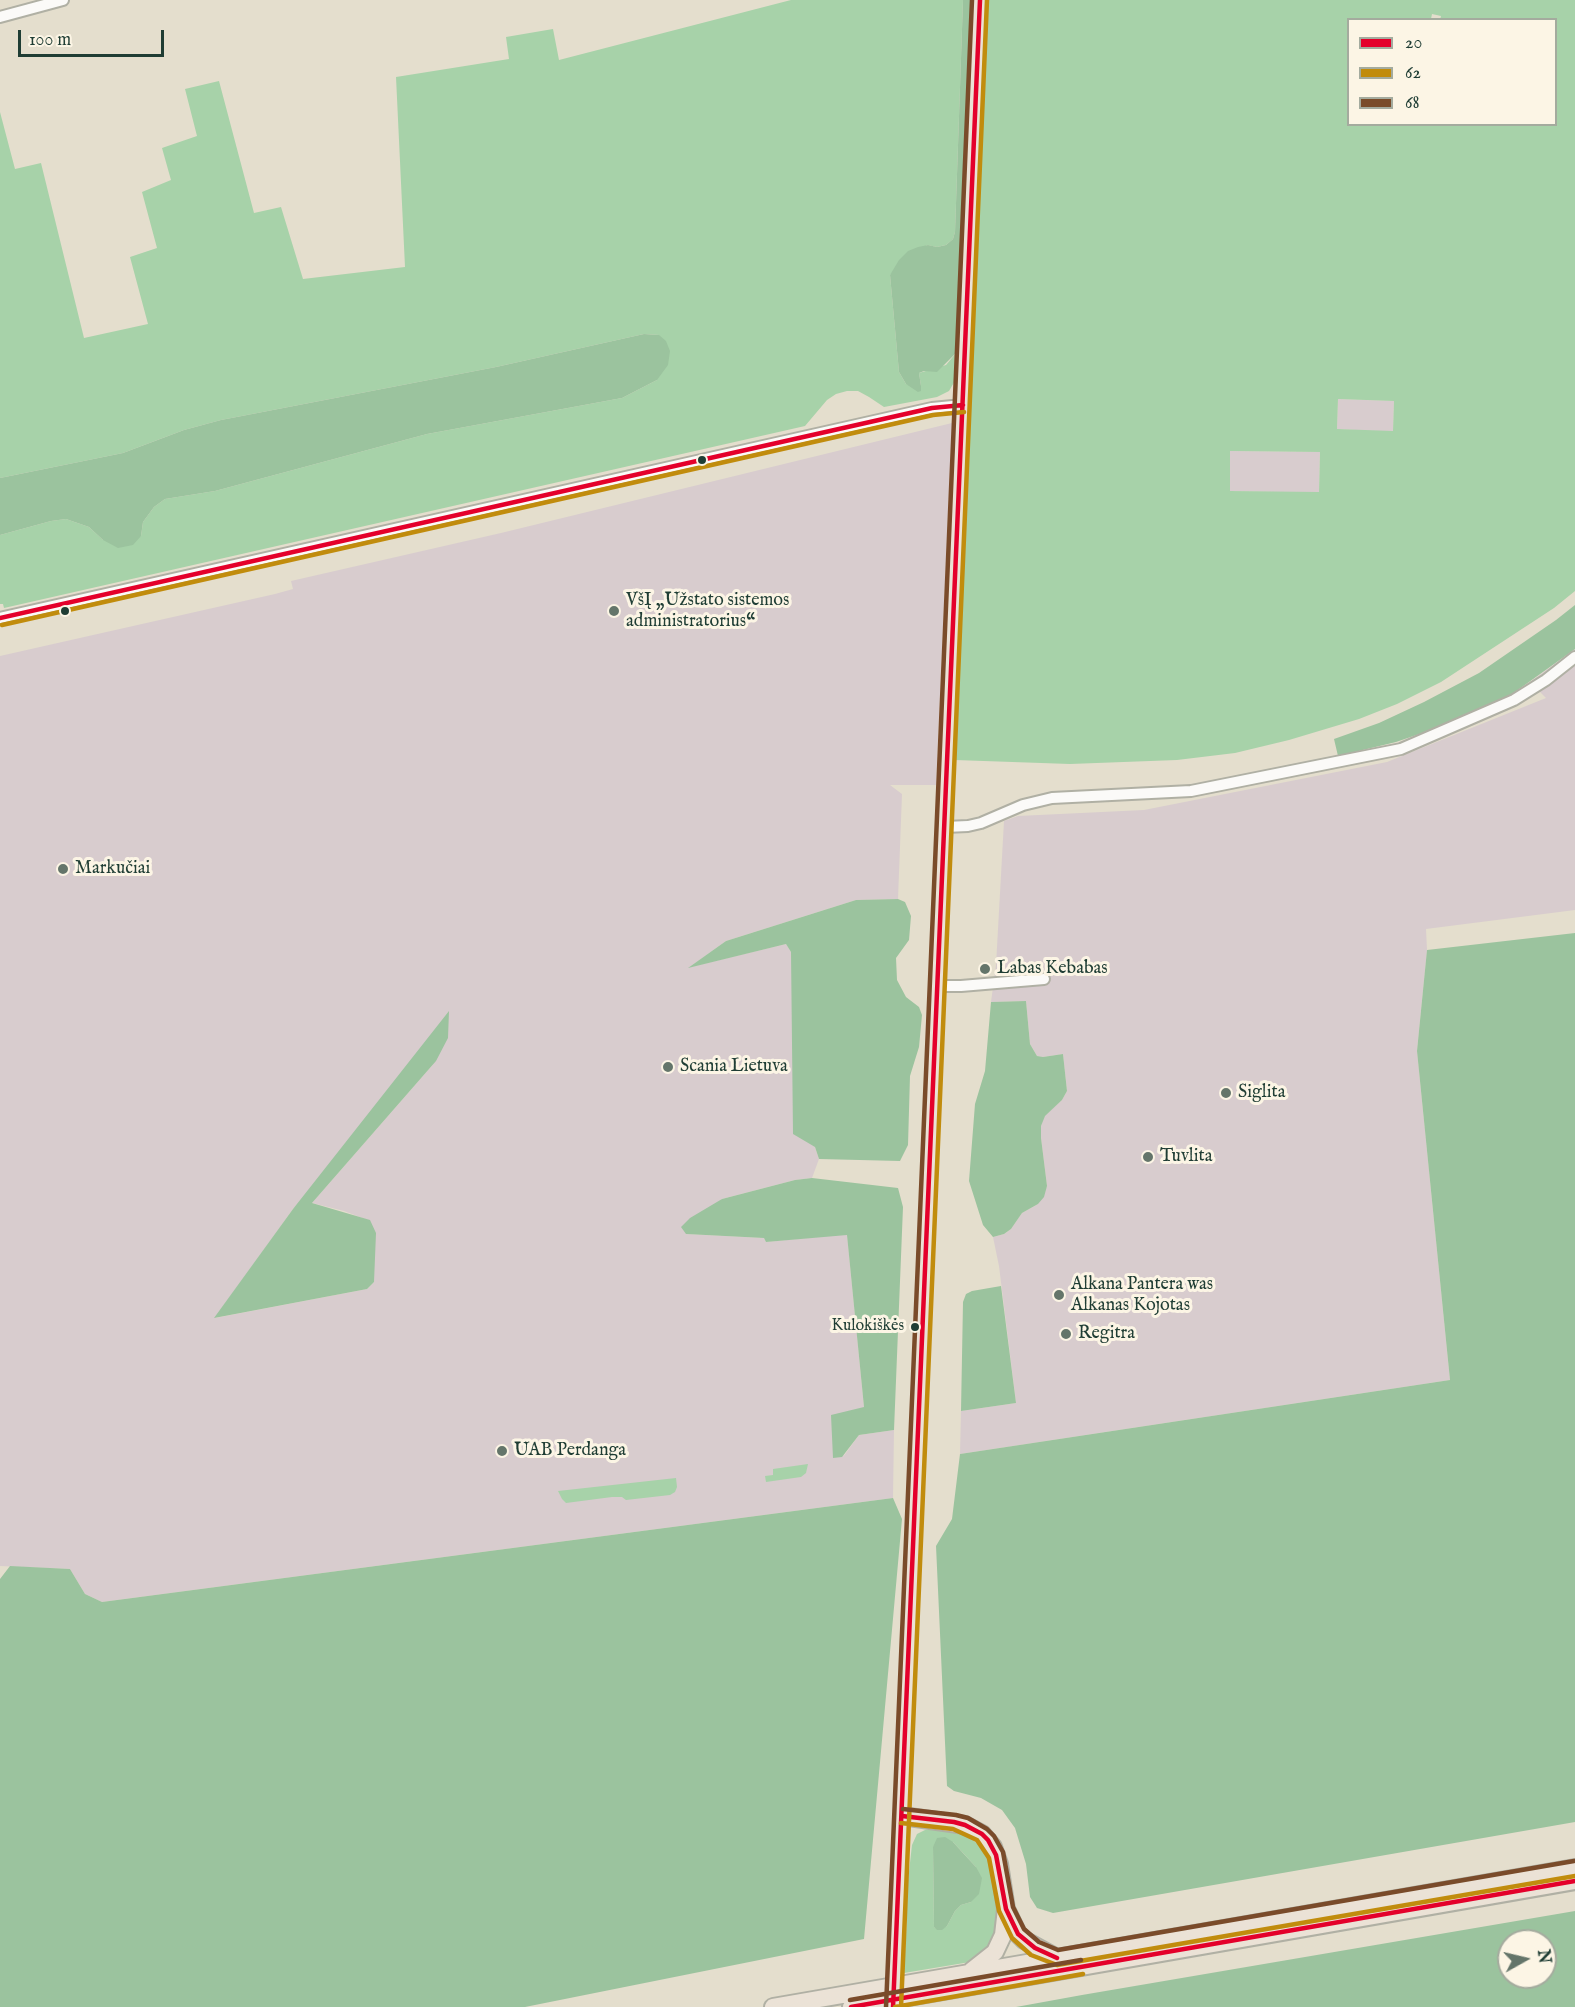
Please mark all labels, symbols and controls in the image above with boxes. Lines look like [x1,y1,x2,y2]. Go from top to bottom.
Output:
scale bar [21,18,166,56]
legend [1347,18,1557,126]
text: 100 m [29,29,71,52]
text: 20 [1405,32,1422,55]
text: 62 [1405,62,1421,85]
text: 68 [1405,92,1420,115]
unlabelled marker [696,454,708,466]
place label: VšĮ „Užstato sistemos administratorius“ [626,590,789,632]
marker: VšĮ „Užstato sistemos administratorius“ [607,604,621,618]
unlabelled marker [59,605,71,617]
place label: Markučiai [75,858,150,880]
marker: Markučiai [56,862,70,876]
place label: Labas Kebabas [997,958,1108,980]
marker: Labas Kebabas [978,962,992,976]
place label: Scania Lietuva [680,1056,788,1078]
marker: Scania Lietuva [661,1060,675,1074]
place label: Siglita [1238,1082,1285,1104]
marker: Siglita [1219,1086,1233,1100]
place label: Tuvlita [1160,1146,1212,1168]
marker: Tuvlita [1141,1150,1155,1164]
place label: Alkana Pantera was Alkanas Kojotas [1071,1274,1213,1316]
marker: Alkana Pantera was Alkanas Kojotas [1052,1288,1066,1302]
place label: Kulokiškės [831,1317,904,1337]
marker: Kulokiškės [909,1321,921,1333]
place label: Regitra [1078,1323,1135,1345]
marker: Regitra [1059,1327,1073,1341]
place label: UAB Perdanga [514,1440,626,1462]
marker: UAB Perdanga [495,1444,509,1458]
north arrow [1497,1929,1557,1989]
text: N [1532,1949,1554,1965]

